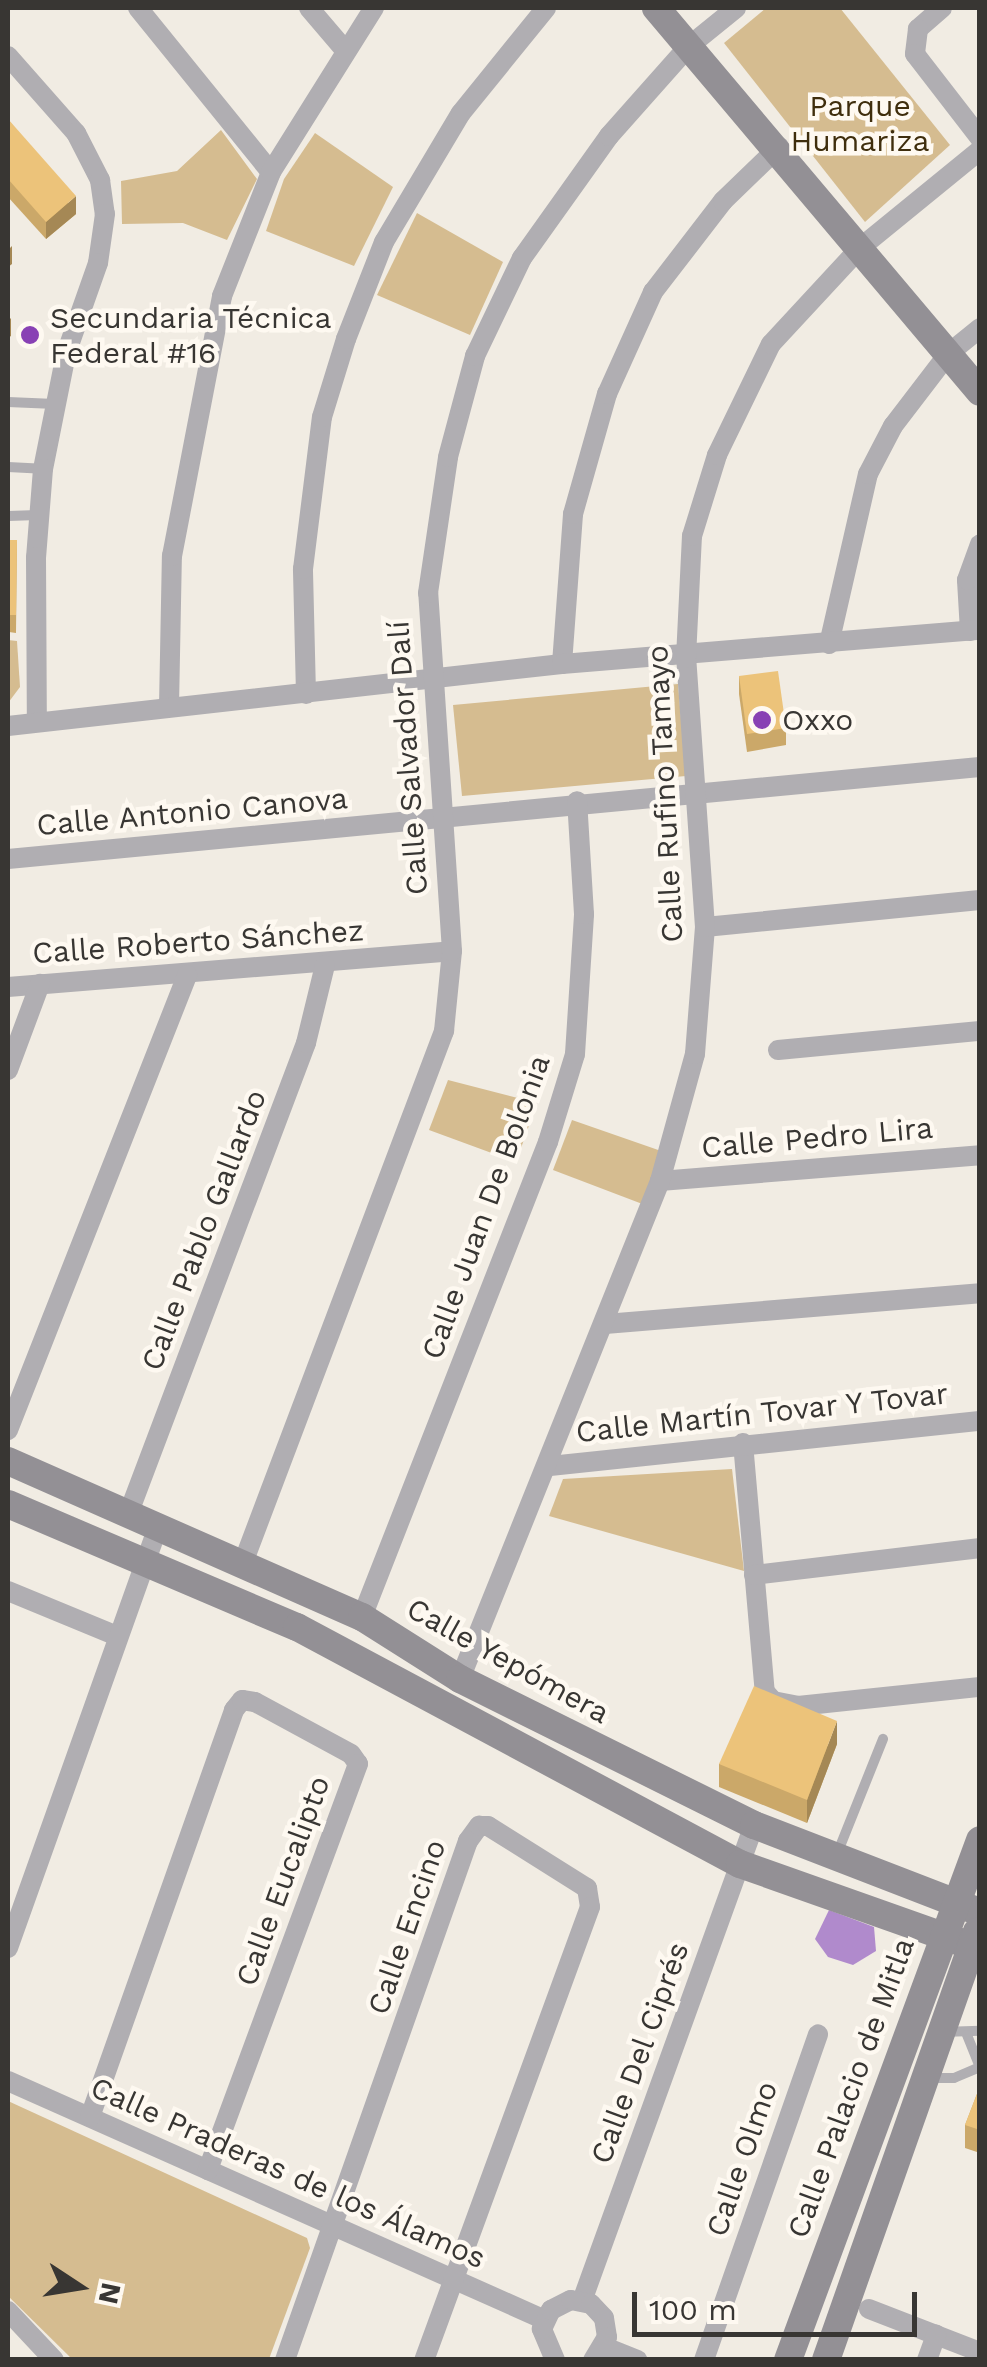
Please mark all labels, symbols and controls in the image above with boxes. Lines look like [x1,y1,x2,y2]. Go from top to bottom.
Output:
park label: Parque Humariza [790,88,930,158]
place label: Secundaria Técnica Federal #16 [50,300,333,370]
marker: Secundaria Técnica Federal #16 [19,324,41,346]
street label: Calle Salvador Dalí [380,619,436,897]
street label: Calle Rufino Tamayo [639,644,691,944]
place label: Oxxo [782,702,853,738]
marker: Oxxo [751,709,773,731]
street label: Calle Antonio Canova [34,780,350,844]
street label: Calle Roberto Sánchez [31,912,365,972]
street label: Calle Juan De Bolonia [414,1050,558,1364]
street label: Calle Pablo Gallardo [134,1085,274,1375]
street label: Calle Pedro Lira [700,1110,934,1166]
street label: Calle Martín Tovar Y Tovar [572,1375,952,1451]
street label: Calle Yepómera [400,1590,616,1732]
street label: Calle Eucalipto [228,1771,338,1991]
street label: Calle Encino [360,1835,454,2019]
street label: Calle Palacio de Mitla [780,1933,922,2243]
street label: Calle Del Ciprés [583,1937,697,2169]
street label: Calle Praderas de los Álamos [85,2069,491,2277]
street label: Calle Olmo [699,2077,785,2241]
north arrow [30,2237,130,2337]
scale bar [637,2272,922,2334]
text: N [92,2280,128,2307]
text: 100 m [649,2292,737,2327]

